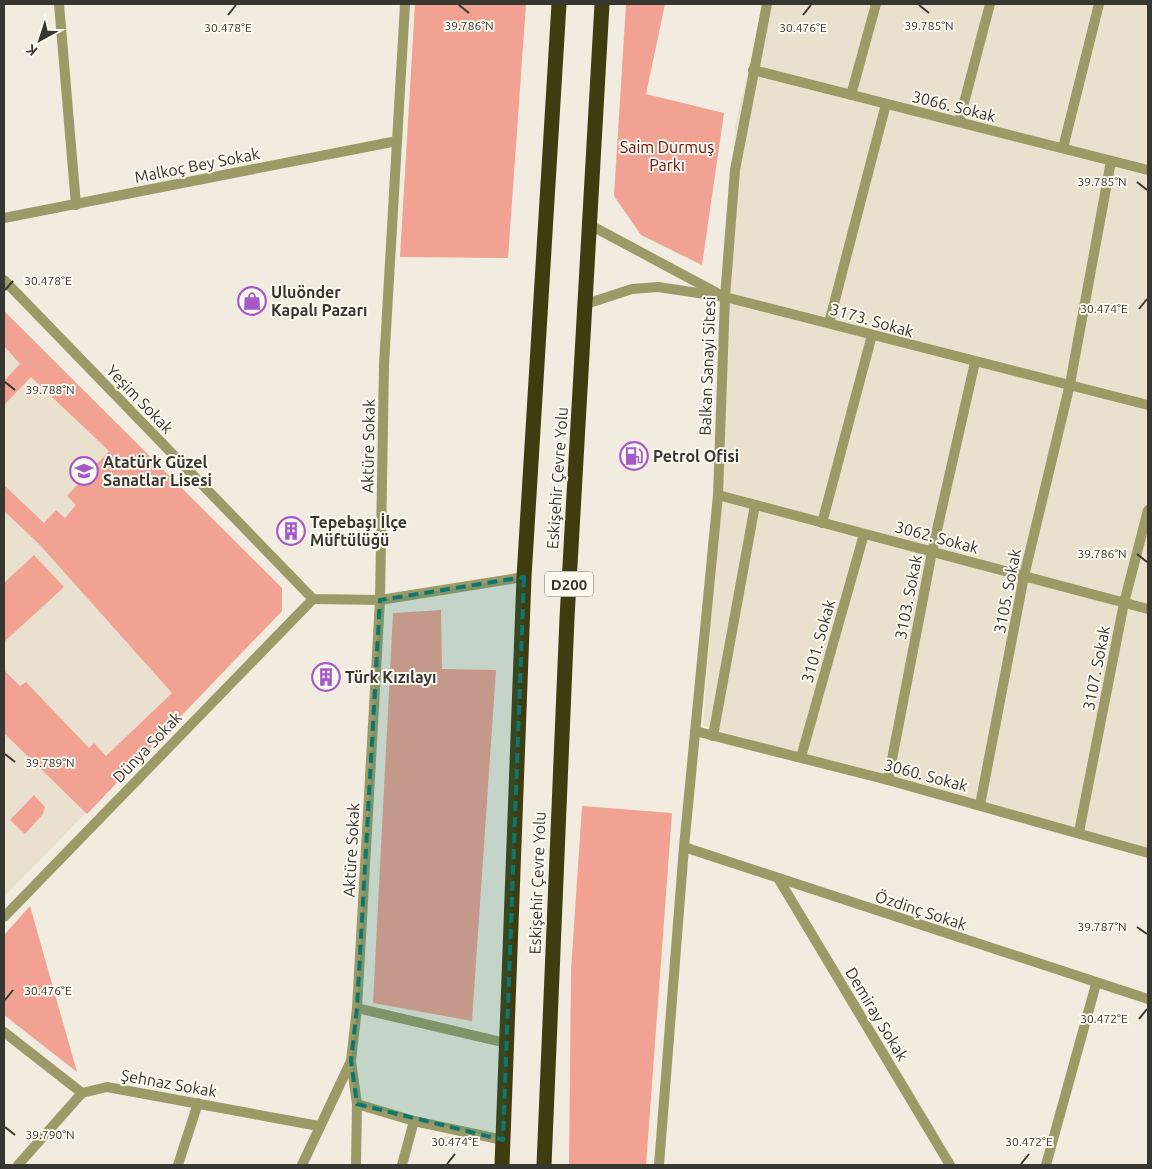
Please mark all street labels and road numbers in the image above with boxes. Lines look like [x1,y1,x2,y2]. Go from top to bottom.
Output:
street label: 3066. Sokak [910,87,998,125]
street label: Malkoç Bey Sokak [133,144,261,186]
street label: Balkan Sanayi Sitesi [696,296,718,436]
street label: 3173. Sokak [828,300,916,340]
street label: Yeşim Sokak [103,361,177,437]
street label: Aktüre Sokak [358,399,378,493]
street label: Eskişehir Çevre Yolu [543,406,571,550]
street label: 3062. Sokak [893,517,981,557]
street label: 3105. Sokak [990,547,1024,635]
street label: 3103. Sokak [891,553,925,641]
road number: D200 [545,572,593,596]
street label: 3101. Sokak [798,597,838,685]
street label: 3107. Sokak [1079,624,1113,712]
street label: Dünya Sokak [109,708,185,786]
street label: 3060. Sokak [882,755,970,795]
street label: Aktüre Sokak [340,802,362,898]
street label: Eskişehir Çevre Yolu [526,811,548,955]
street label: Özdinç Sokak [873,887,969,933]
street label: Demiray Sokak [842,964,912,1064]
street label: Şehnaz Sokak [120,1066,218,1100]

